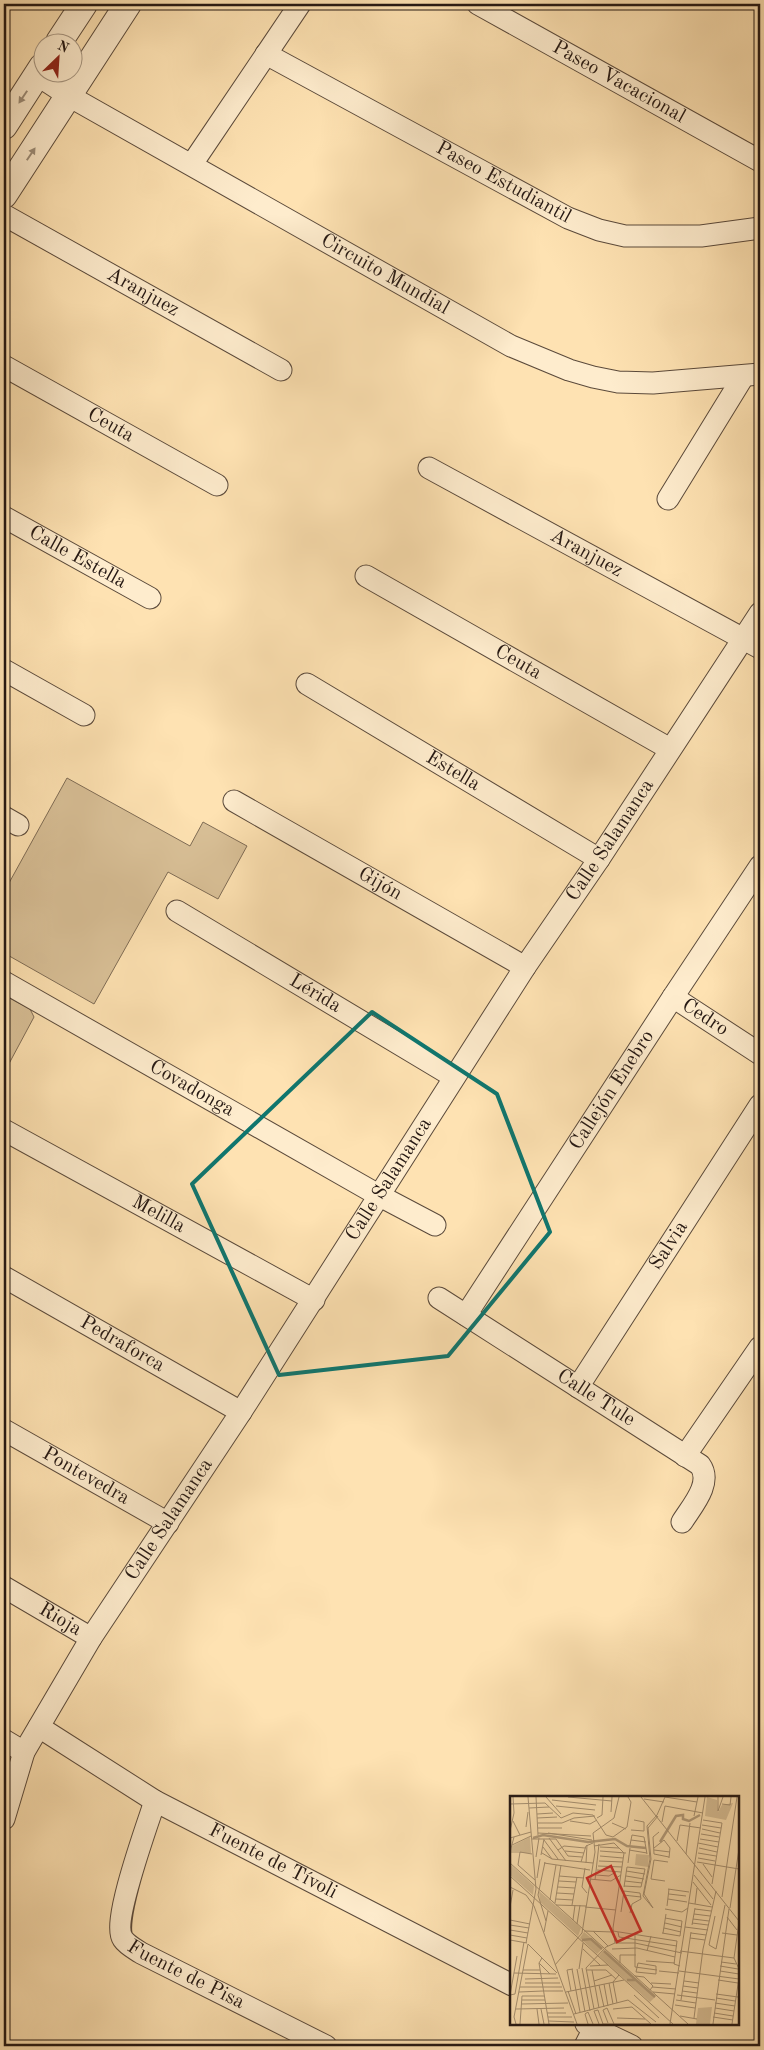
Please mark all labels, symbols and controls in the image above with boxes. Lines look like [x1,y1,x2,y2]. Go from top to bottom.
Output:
north arrow [32,32,82,82]
street label: Paseo Vacacional [549,37,688,127]
text: N [55,39,71,56]
one-way arrow [18,90,28,103]
street label: Paseo Estudiantil [432,138,574,228]
one-way arrow [26,147,36,161]
street label: Circuito Mundial [317,230,452,319]
street label: Aranjuez [103,265,182,321]
street label: Ceuta [84,405,137,447]
street label: Calle Estella [25,523,130,593]
street label: Aranjuez [547,526,626,581]
street label: Ceuta [491,641,545,684]
street label: Estella [422,748,484,795]
street label: Calle Salamanca [563,776,658,905]
street label: Gijón [355,864,405,905]
street label: Lérida [286,971,345,1017]
street label: Cedro [678,995,732,1040]
street label: Callejón Enebro [566,1027,658,1154]
street label: Covadonga [146,1057,238,1121]
street label: Calle Salamanca [343,1114,436,1245]
street label: Melilla [128,1192,188,1237]
street label: Salvia [646,1218,692,1274]
street label: Pedraforca [77,1312,168,1376]
street label: Calle Tule [553,1366,638,1431]
street label: Pontevedra [39,1444,133,1509]
street label: Calle Salamanca [122,1455,217,1584]
street label: Rioja [35,1600,85,1640]
inset map [510,1796,739,2025]
street label: Fuente de Tívoli [205,1820,340,1903]
street label: Fuente de Pisa [123,1937,248,2013]

